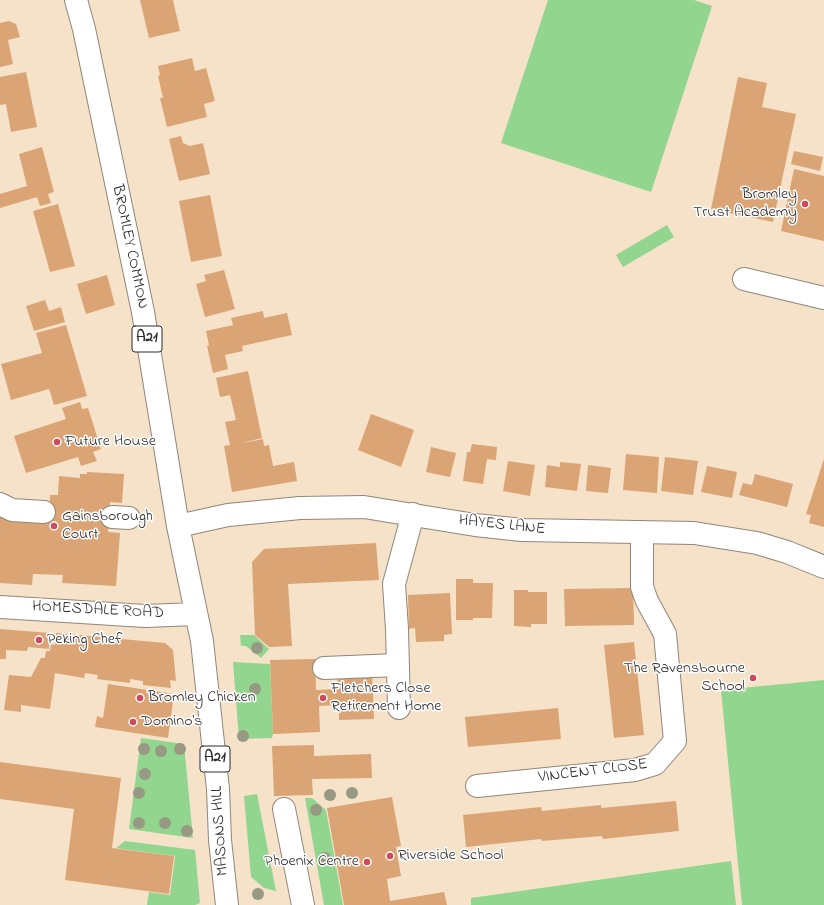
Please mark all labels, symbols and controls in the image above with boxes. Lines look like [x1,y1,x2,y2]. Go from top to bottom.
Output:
street label: BROMLEY COMMON [106,183,152,311]
place label: Bromley Trust Academy [693,185,797,223]
marker: Bromley Trust Academy [800,199,810,209]
road number: A21 [132,326,162,352]
place label: Future House [65,432,156,452]
marker: Future House [52,437,62,447]
place label: Gainsborough Court [62,507,153,545]
street label: HAYES LANE [458,512,546,540]
marker: Gainsborough Court [49,521,59,531]
street label: HOMESDALE ROAD [32,598,164,624]
place label: Peking Chef [47,630,122,650]
marker: Peking Chef [34,635,44,645]
place label: The Ravensbourne School [624,659,745,697]
marker: The Ravensbourne School [748,673,758,683]
place label: Fletchers Close Retirement Home [331,679,441,717]
place label: Bromley Chicken [148,688,256,708]
marker: Bromley Chicken [135,693,145,703]
marker: Fletchers Close Retirement Home [318,693,328,703]
place label: Domino's [141,712,202,732]
marker: Domino's [128,717,138,727]
road number: A21 [200,746,230,772]
street label: VINCENT CLOSE [537,756,649,788]
street label: MASONS HILL [208,785,234,877]
place label: Riverside School [398,846,504,866]
marker: Riverside School [385,851,395,861]
place label: Phoenix Centre [264,852,359,872]
marker: Phoenix Centre [362,857,372,867]

